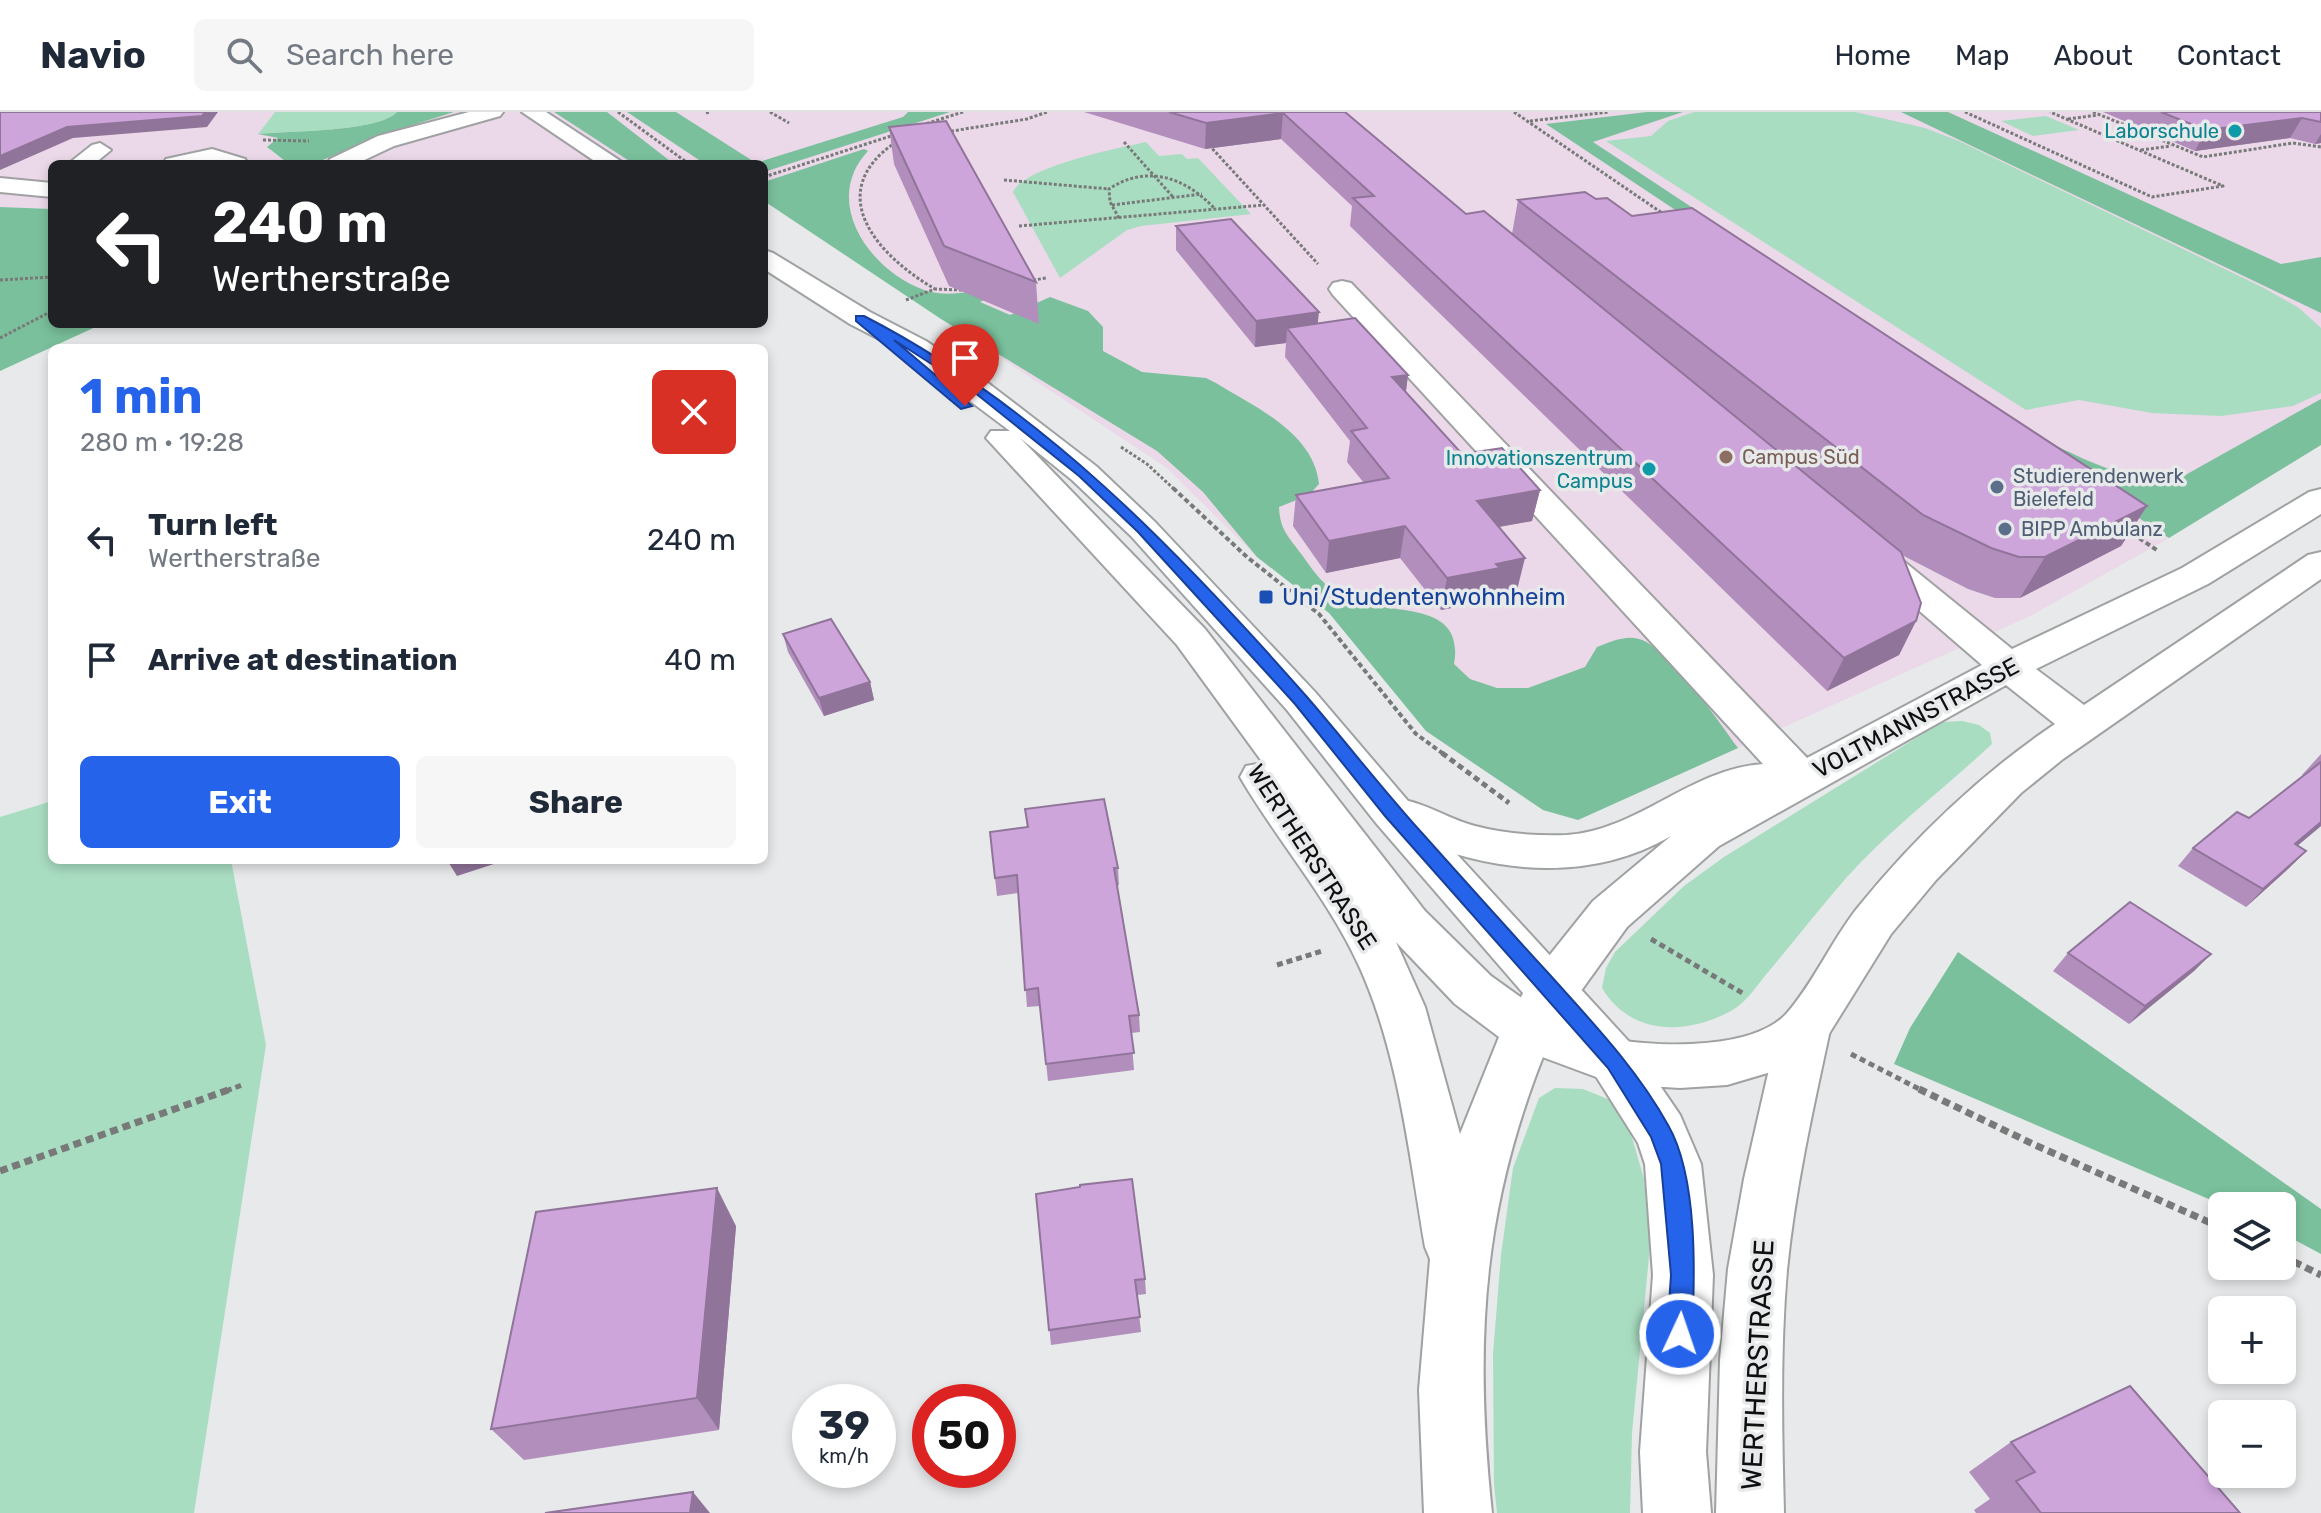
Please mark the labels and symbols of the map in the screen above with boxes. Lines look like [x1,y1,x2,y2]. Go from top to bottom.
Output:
place label: Laborschule [2104,119,2219,143]
marker: Laborschule [2226,122,2244,140]
pin [931,324,999,406]
place label: Campus Süd [1742,445,1860,469]
place label: Innovationszentrum Campus [1446,446,1633,493]
marker: Campus Süd [1717,448,1735,466]
marker: Innovationszentrum Campus [1640,460,1658,478]
place label: Studierendenwerk Bielefeld [2013,464,2185,511]
marker: Studierendenwerk Bielefeld [1988,478,2006,496]
place label: BIPP Ambulanz [2021,517,2163,541]
marker: BIPP Ambulanz [1996,520,2014,538]
place label: Uni/Studentenwohnheim [1282,583,1566,611]
marker: Uni/Studentenwohnheim [1257,588,1275,606]
street label: VOLTMANNSTRASSE [1808,652,2024,784]
street label: WERTHERSTRASSE [1242,759,1382,955]
street label: WERTHERSTRASSE [1734,1239,1781,1491]
position arrow [1638,1292,1722,1376]
speed limit sign: 50 [912,1384,1016,1488]

